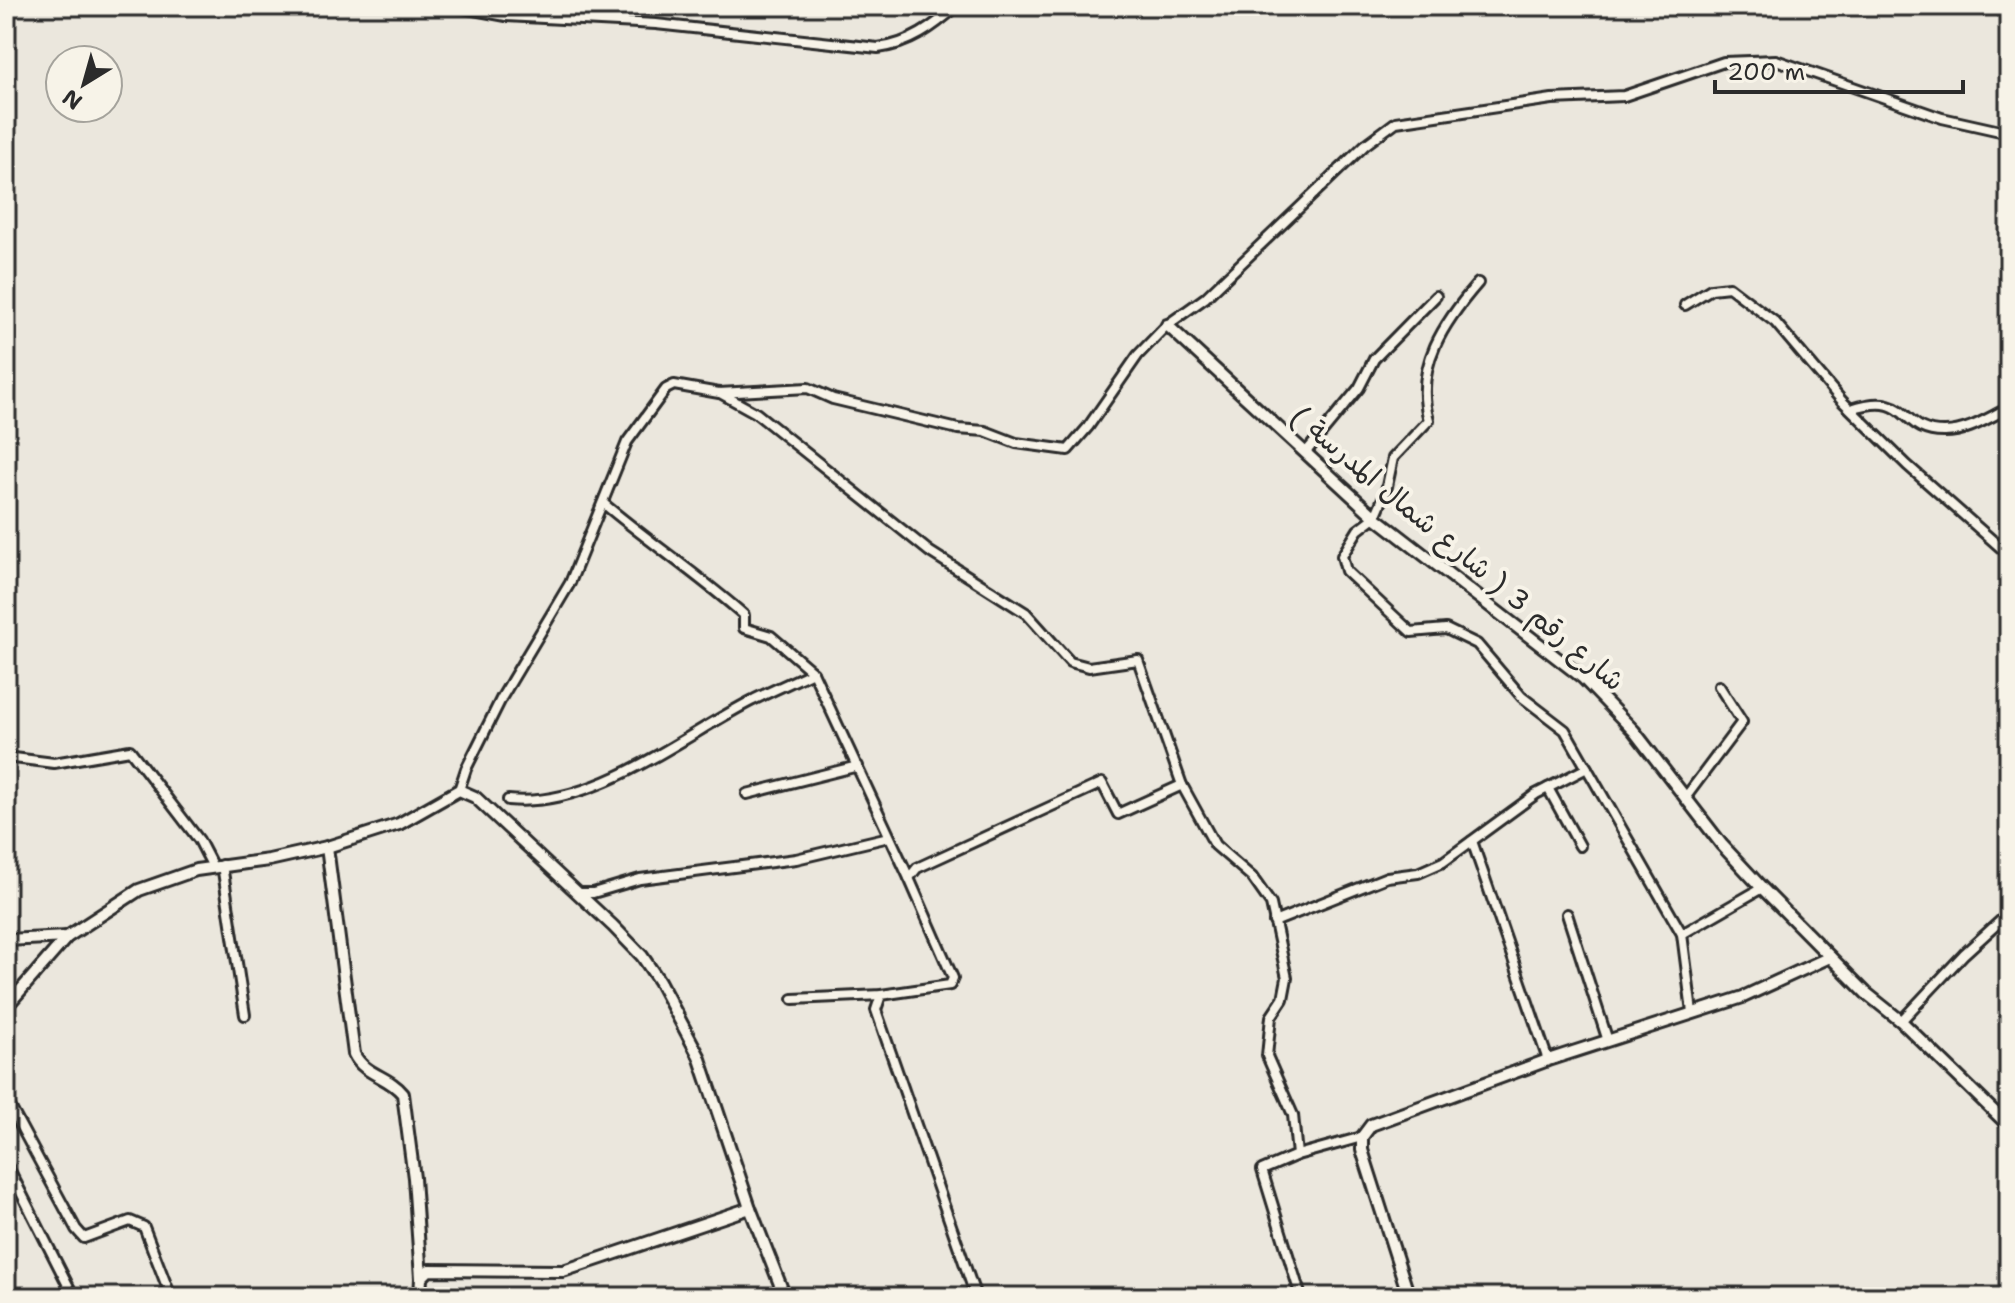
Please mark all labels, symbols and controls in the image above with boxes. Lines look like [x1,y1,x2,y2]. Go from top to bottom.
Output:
north arrow [44,44,124,124]
scale bar [1715,44,1963,94]
text: 200 m [1727,56,1805,88]
text: N [57,83,88,116]
street label: شارع رقم 3 ( شارع شمال المدرسة ) [1281,397,1633,701]

